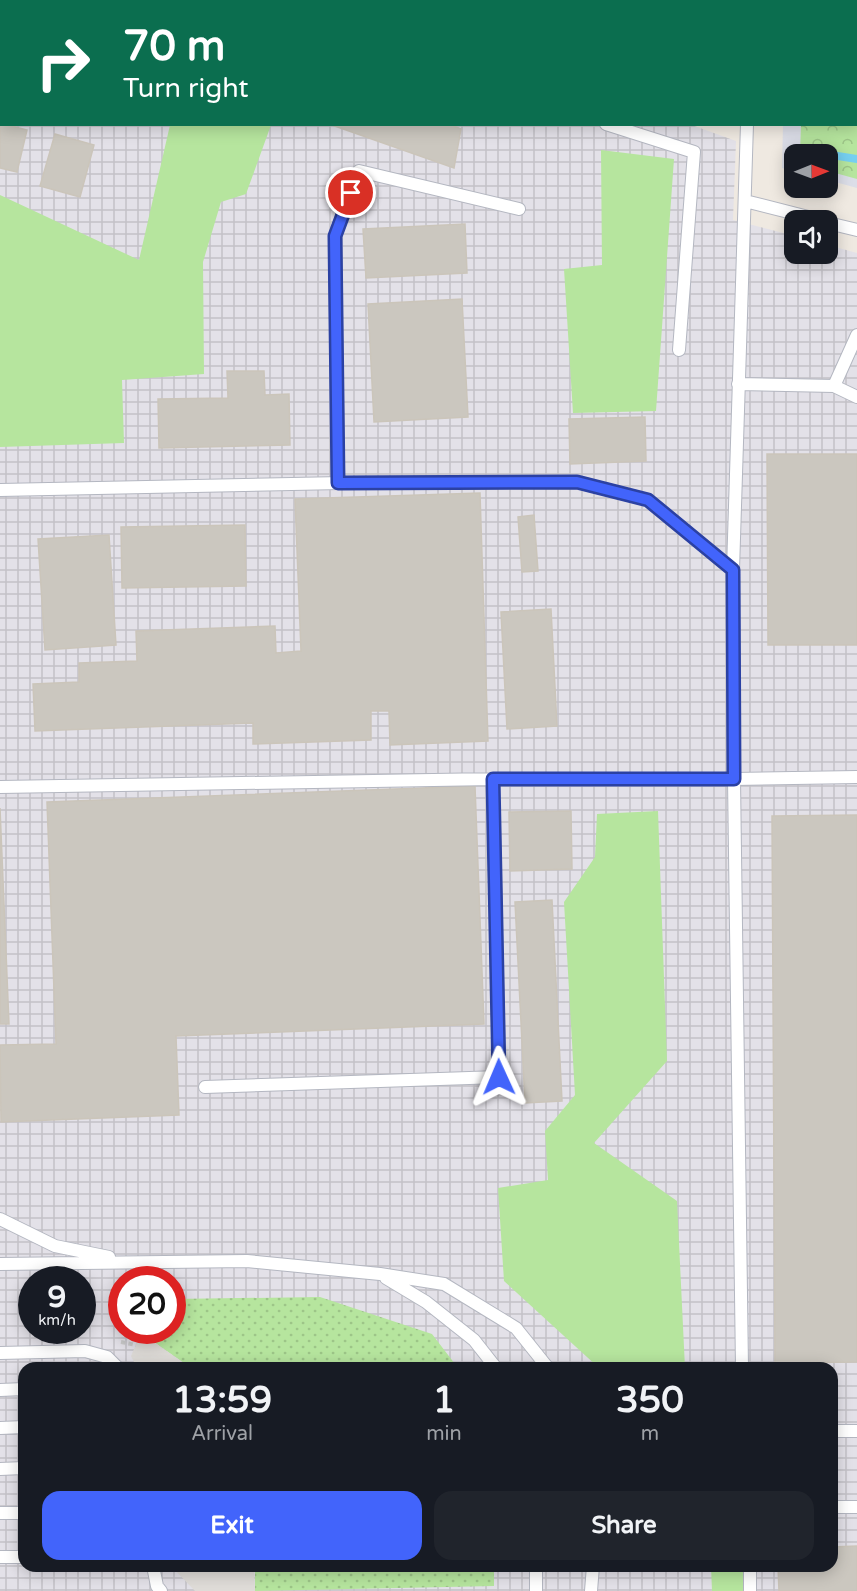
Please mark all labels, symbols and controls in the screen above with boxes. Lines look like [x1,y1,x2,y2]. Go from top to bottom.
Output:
text: 70 m [123,21,225,72]
icon: right [24,24,102,102]
text: Turn right [123,72,249,105]
north arrow [784,144,838,198]
map controls [784,144,838,264]
pin [325,167,376,218]
icon: arrive [334,176,367,209]
button: sound [784,210,838,264]
position arrow [467,1045,531,1109]
speed limit sign: 20 [108,1266,186,1344]
text: 9 [48,1279,66,1316]
text: km/h [38,1311,76,1329]
text: 13:59 [172,1379,272,1422]
text: 1 [433,1379,455,1422]
text: 350 [616,1379,684,1422]
text: Arrival [191,1422,253,1446]
text: min [426,1422,462,1446]
text: m [641,1422,659,1446]
button: Exit [42,1491,422,1560]
button: Share [434,1491,814,1560]

